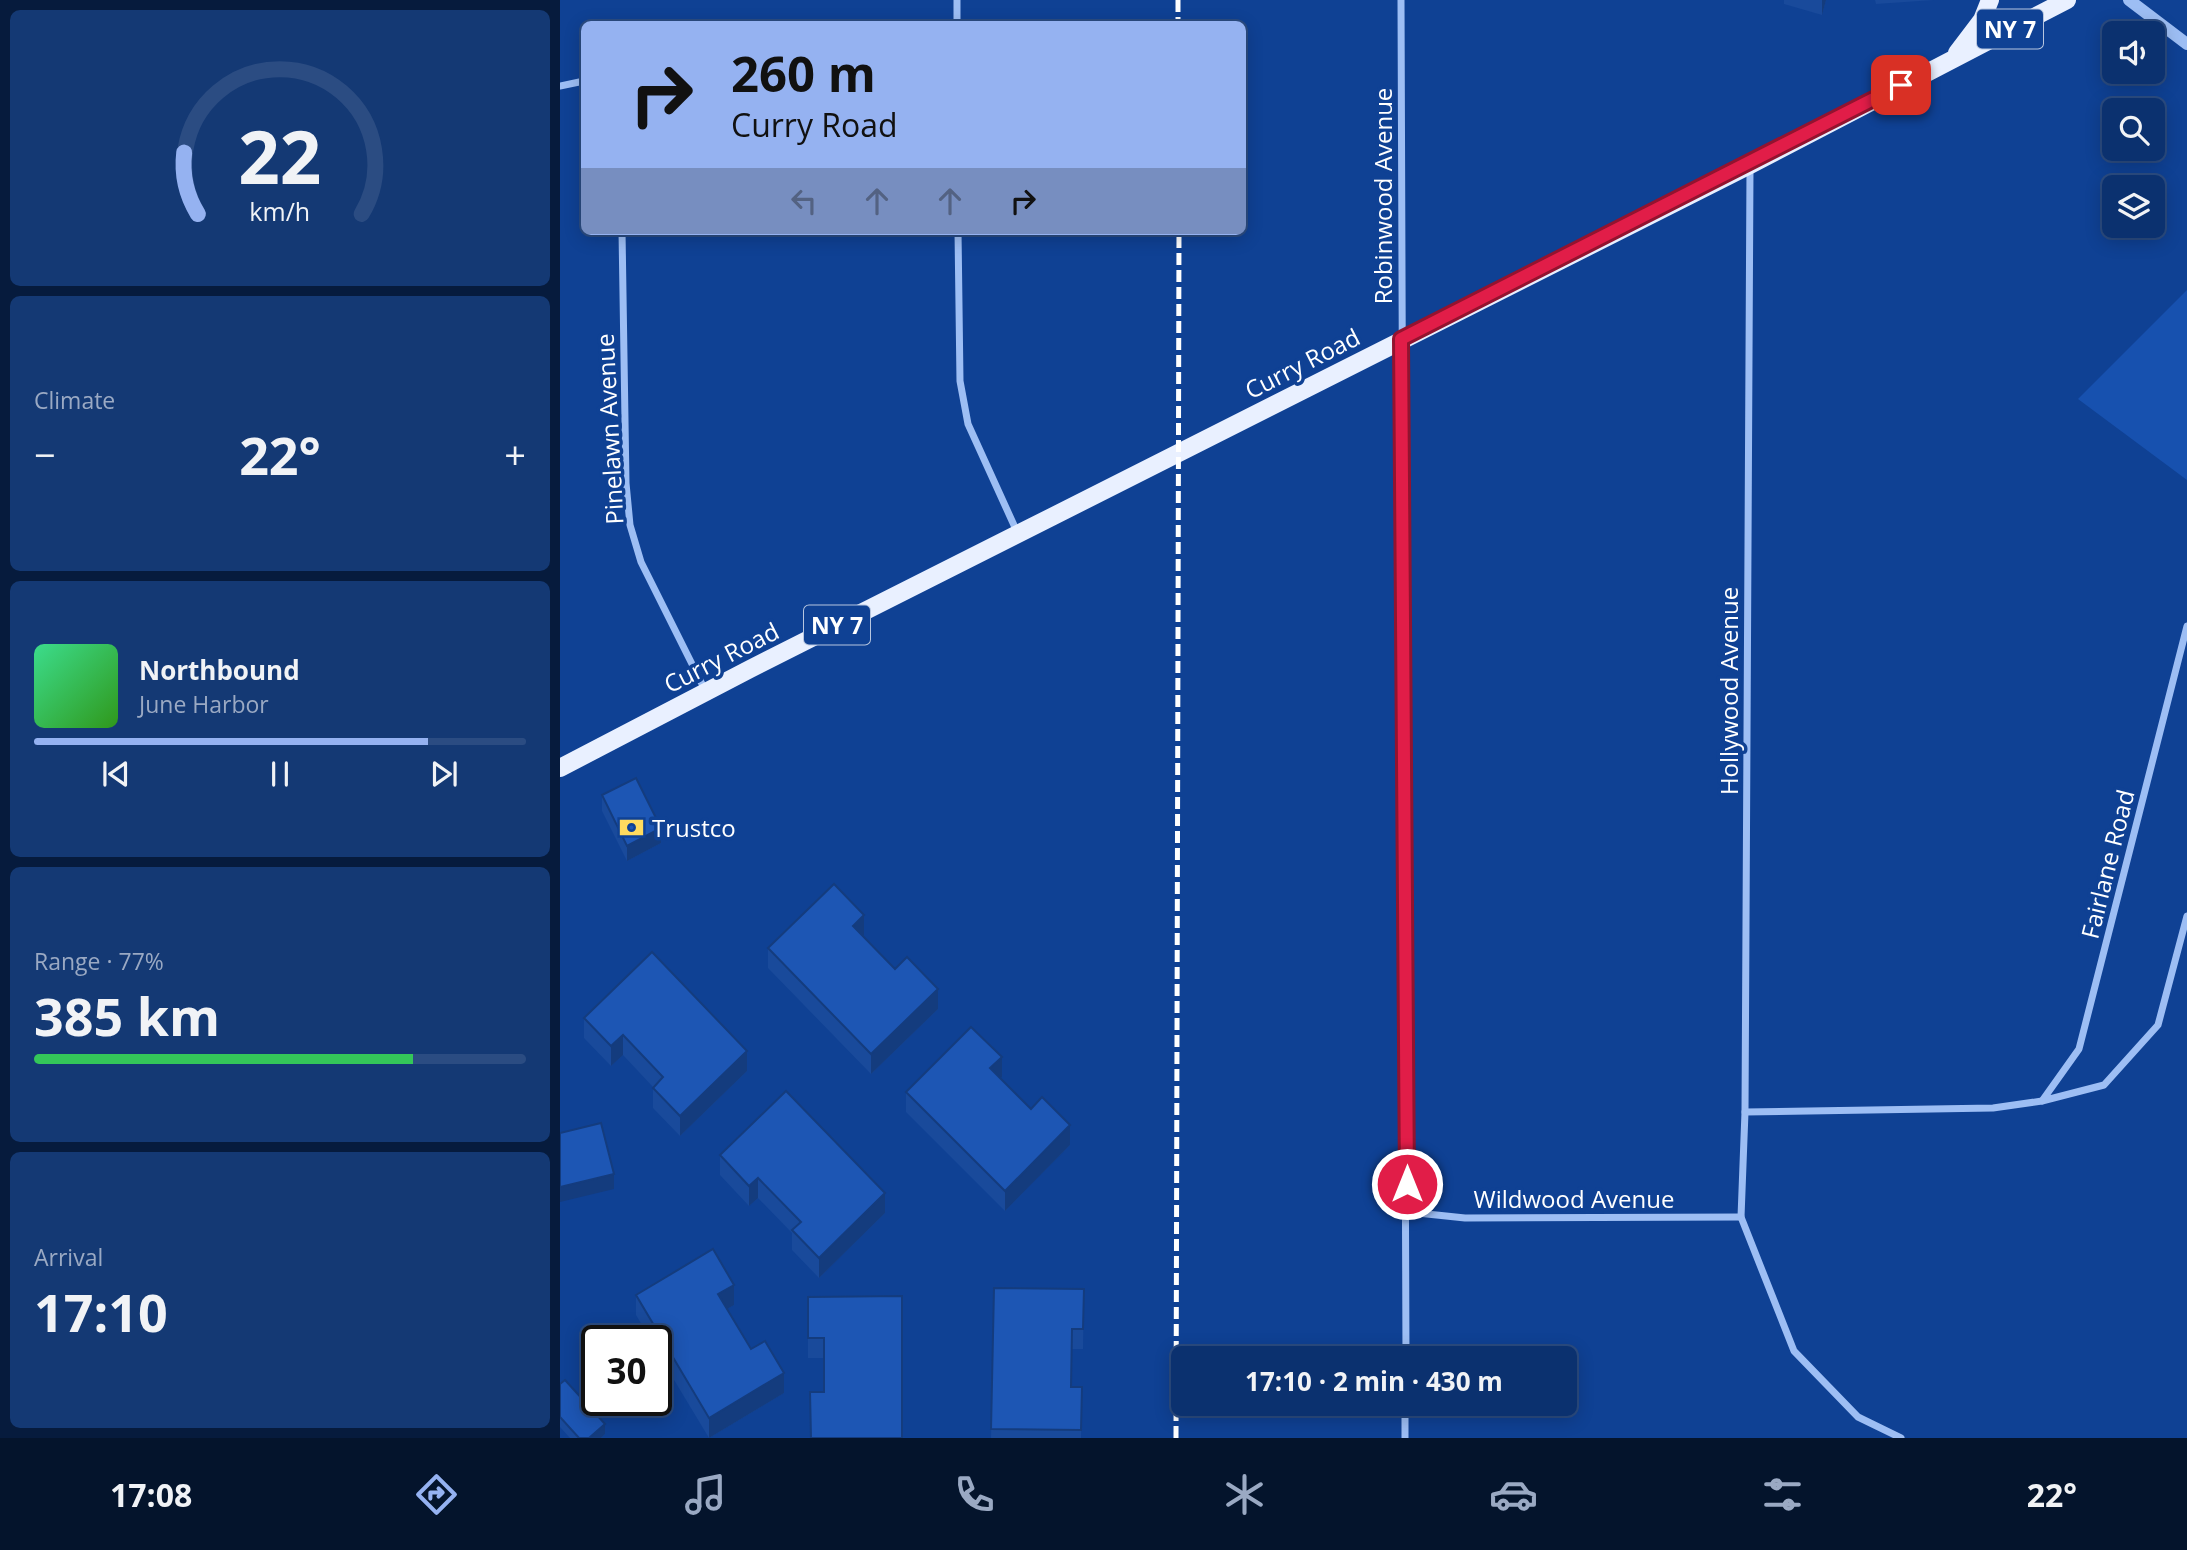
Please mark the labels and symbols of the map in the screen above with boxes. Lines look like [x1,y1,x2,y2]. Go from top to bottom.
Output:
road number: NY 7 [1977,10,2043,48]
pin [1871,55,1931,115]
street label: Robinwood Avenue [1366,88,1399,304]
street label: Curry Road [1239,320,1365,406]
street label: Pinelawn Avenue [588,333,630,525]
street label: Hollywood Avenue [1712,587,1745,795]
road number: NY 7 [804,606,870,645]
street label: Curry Road [658,614,784,700]
street label: Fairlane Road [2073,786,2141,942]
place label: Trustco [652,811,736,844]
bank icon: Trustco [618,813,646,841]
position arrow [1370,1147,1444,1221]
street label: Wildwood Avenue [1474,1182,1674,1215]
speed limit sign: 30 [581,1325,672,1416]

